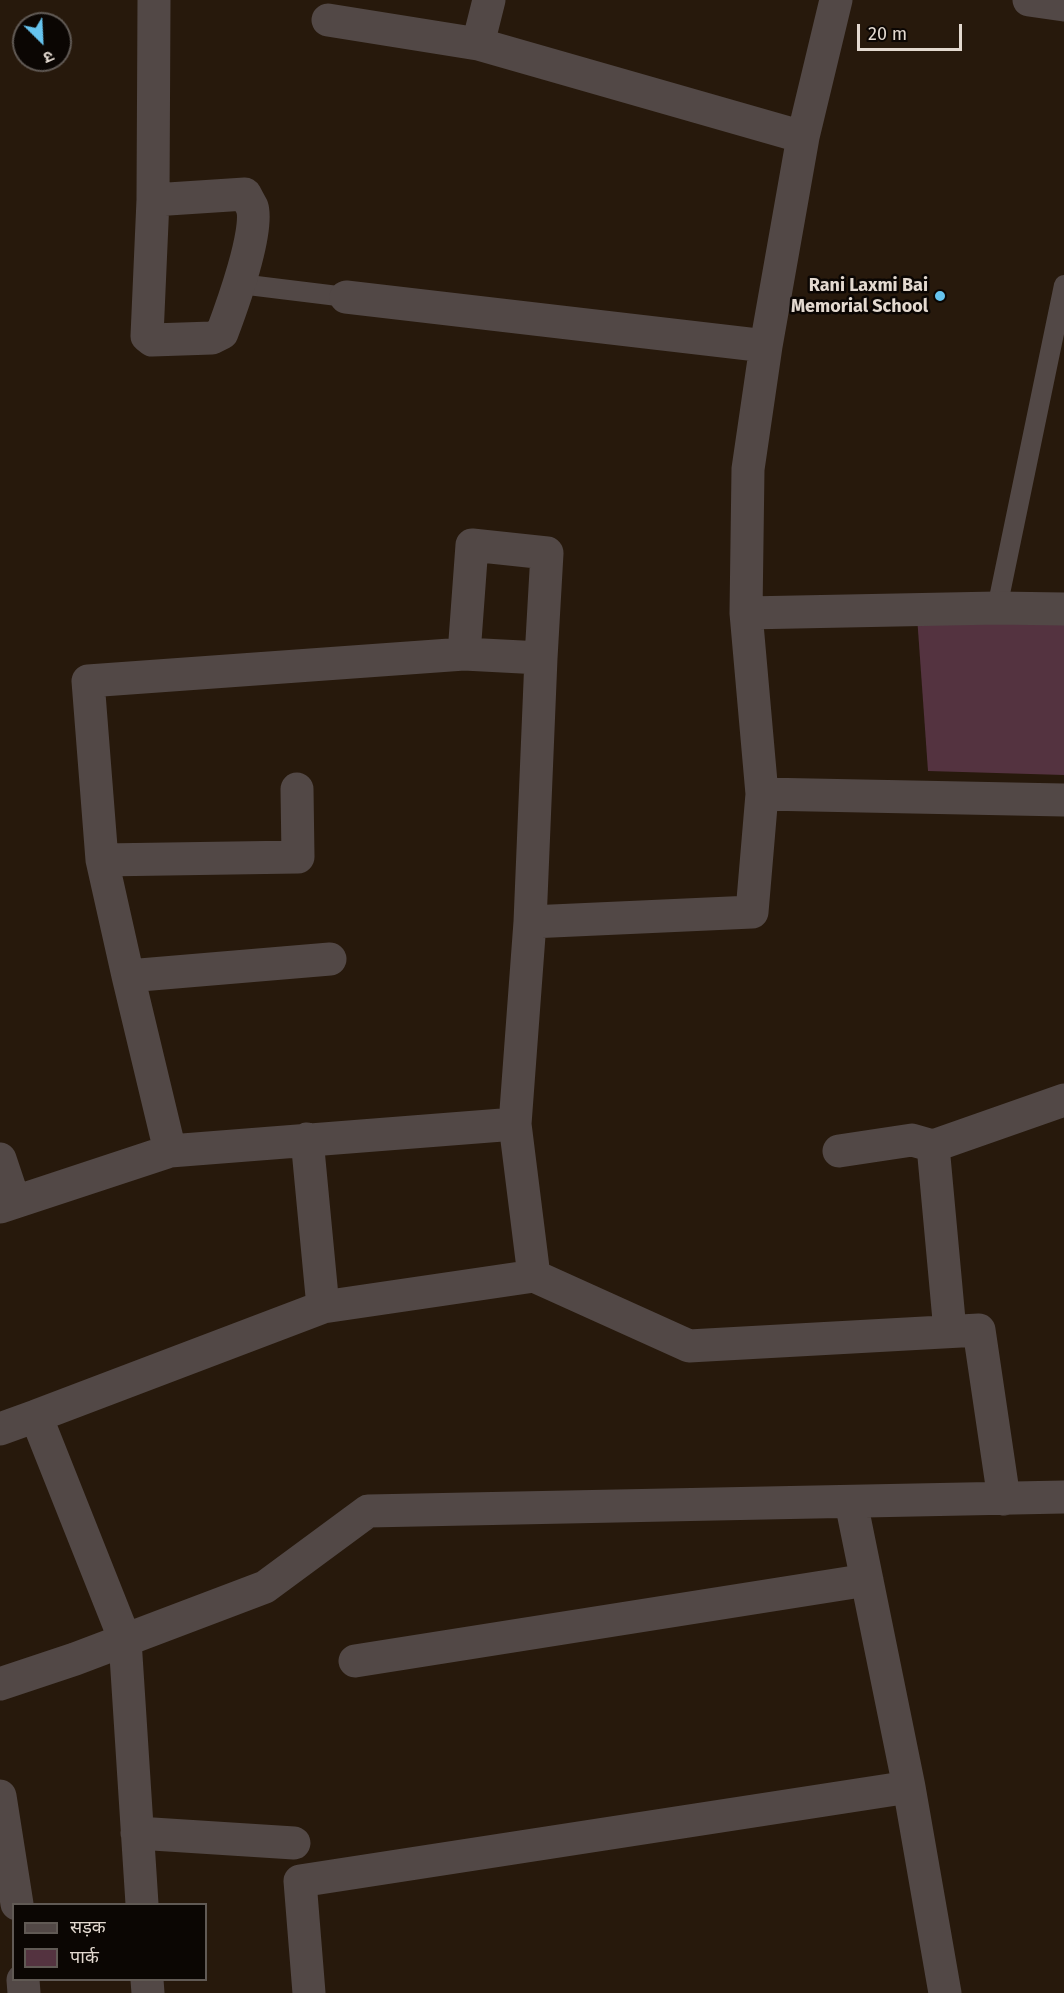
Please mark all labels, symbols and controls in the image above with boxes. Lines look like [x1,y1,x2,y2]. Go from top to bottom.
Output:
north arrow [12,12,72,72]
scale bar [860,12,965,50]
text: 20 m [868,23,907,45]
text: उ [41,46,57,68]
place label: Rani Laxmi Bai Memorial School [791,275,928,318]
marker: Rani Laxmi Bai Memorial School [933,289,947,303]
legend [12,1903,207,1981]
text: सड़क [70,1916,106,1938]
text: पार्क [70,1946,99,1968]

